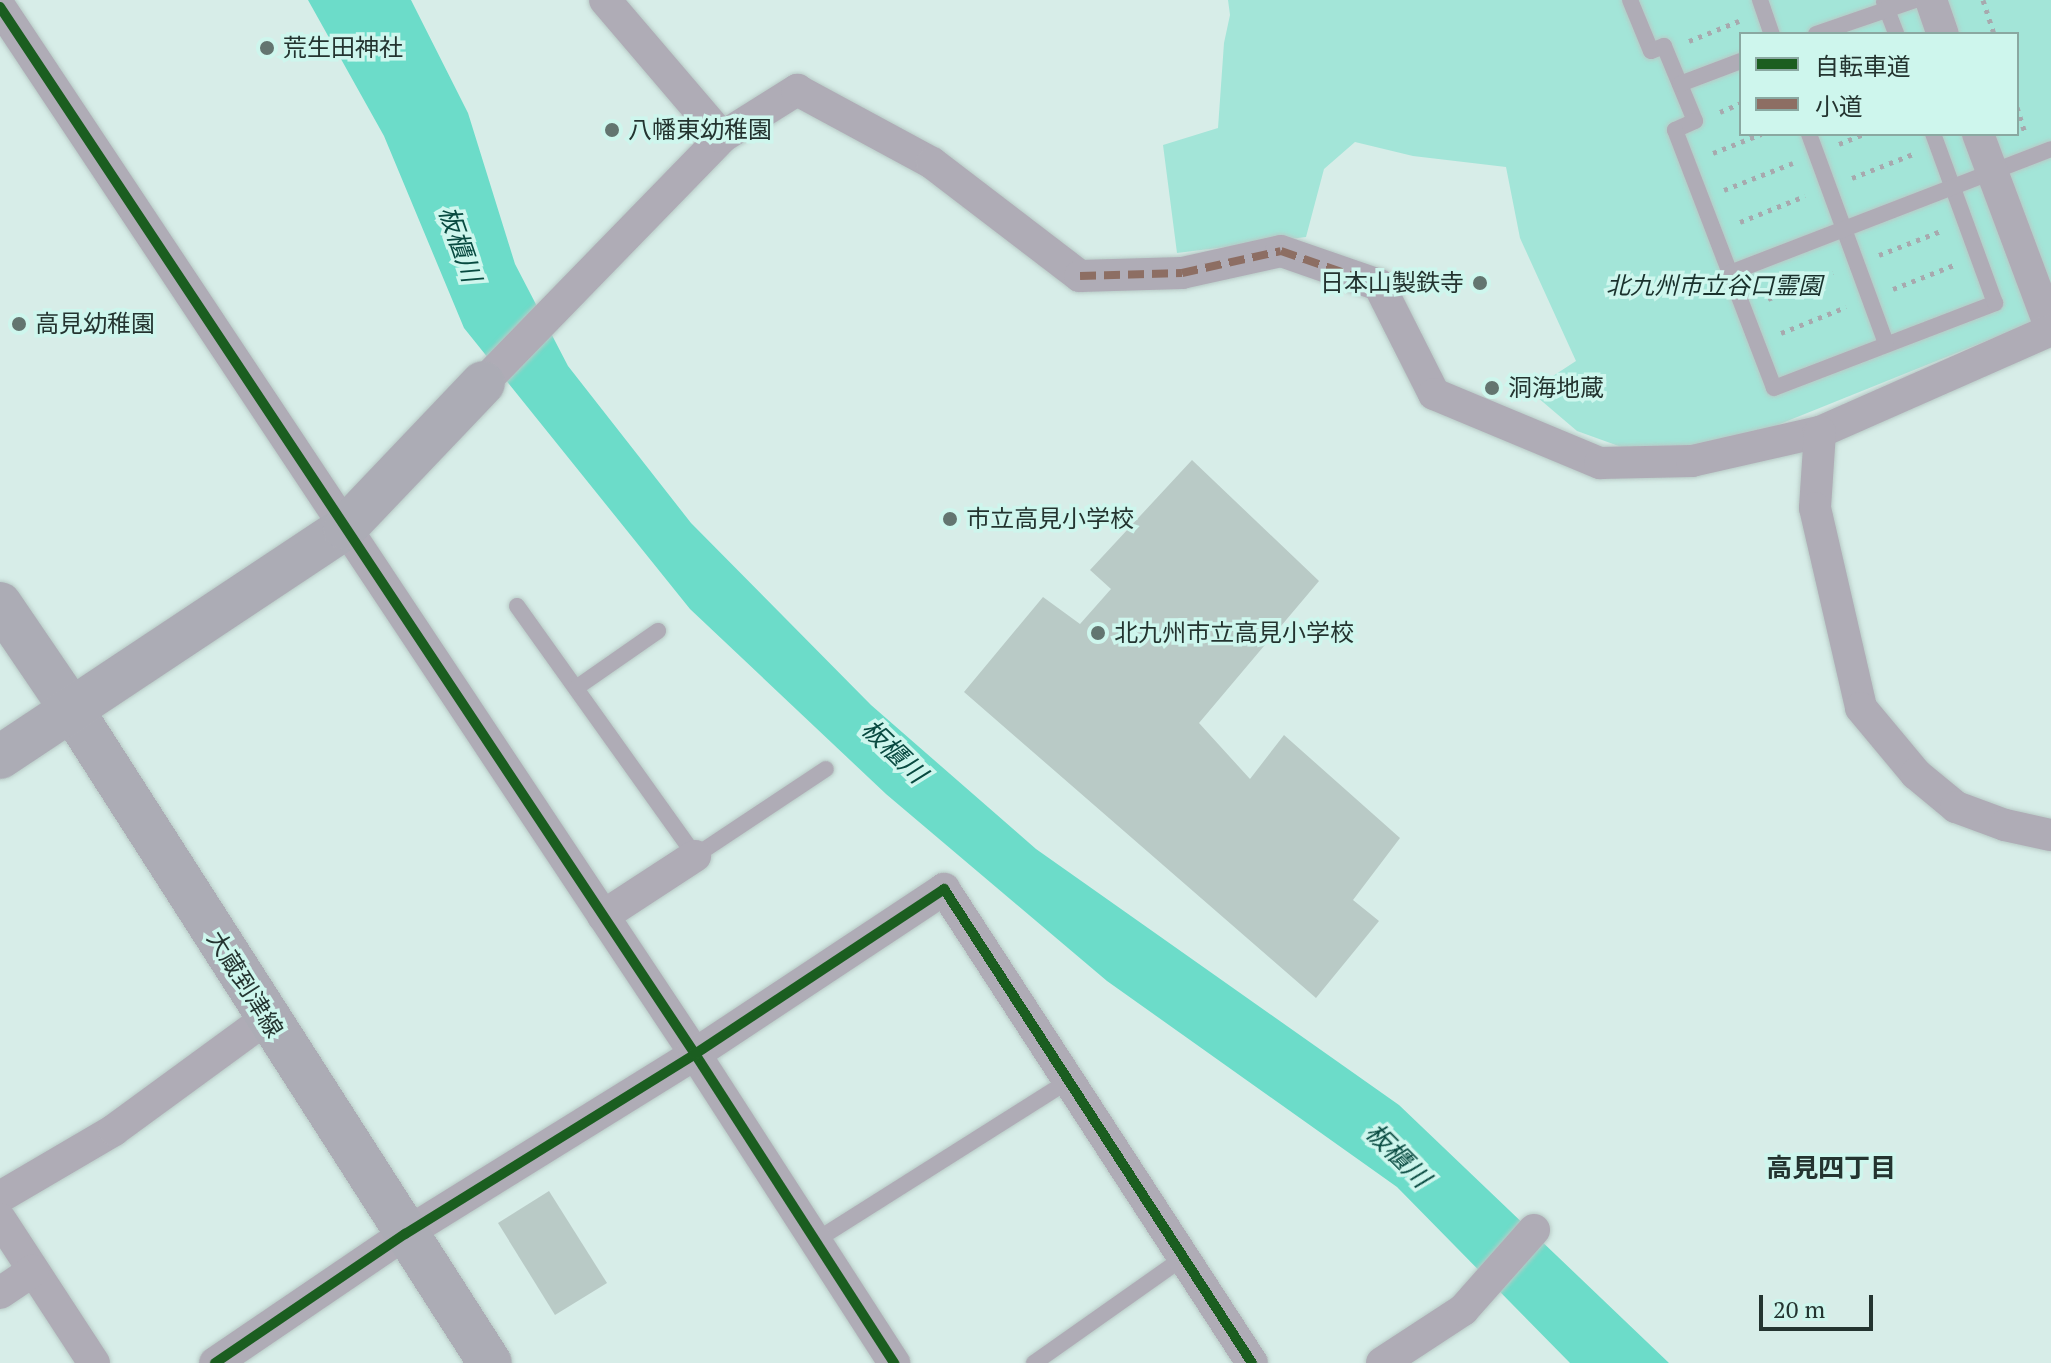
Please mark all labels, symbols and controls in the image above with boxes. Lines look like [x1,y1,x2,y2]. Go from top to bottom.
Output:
legend [1739,32,2019,136]
place label: 荒生田神社 [283,34,403,62]
marker: 荒生田神社 [258,39,276,57]
text: 自転車道 [1815,50,1911,82]
text: 小道 [1815,90,1863,122]
place label: 八幡東幼稚園 [628,116,772,144]
marker: 八幡東幼稚園 [603,121,621,139]
water label: 板櫃川 [433,202,487,286]
place label: 日本山製鉄寺 [1320,269,1464,297]
park label: 北九州市立谷口霊園 [1606,272,1822,300]
marker: 日本山製鉄寺 [1471,274,1489,292]
place label: 高見幼稚園 [35,310,155,338]
marker: 高見幼稚園 [10,315,28,333]
place label: 洞海地蔵 [1508,374,1604,402]
marker: 洞海地蔵 [1483,379,1501,397]
place label: 市立高見小学校 [966,505,1134,533]
marker: 市立高見小学校 [941,510,959,528]
place label: 北九州市立高見小学校 [1114,619,1354,647]
marker: 北九州市立高見小学校 [1089,624,1107,642]
water label: 板櫃川 [855,713,933,789]
street label: 大蔵到津線 [201,925,289,1043]
water label: 板櫃川 [1359,1116,1437,1194]
district label: 高見四丁目 [1766,1152,1896,1184]
scale bar [1763,1279,1877,1329]
text: 20 m [1773,1293,1825,1325]

